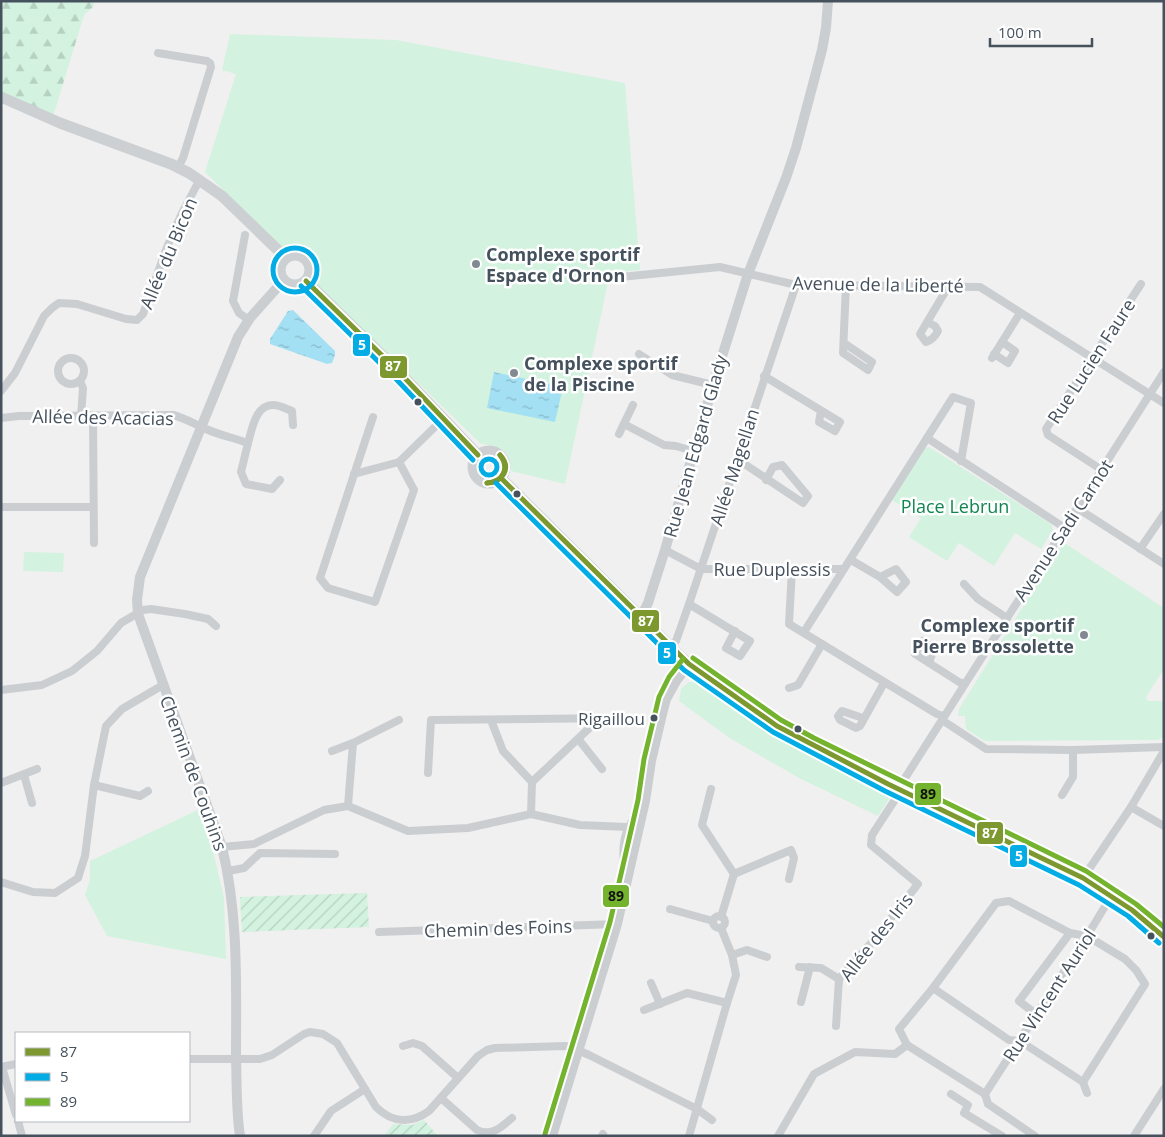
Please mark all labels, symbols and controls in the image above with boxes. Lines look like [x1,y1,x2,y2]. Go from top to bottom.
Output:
scale bar [990,15,1092,47]
text: 100 m [998,22,1042,42]
street label: Allée du Bicon [134,194,202,312]
place label: Complexe sportif Espace d'Ornon [486,242,640,287]
marker: Complexe sportif Espace d'Ornon [470,258,482,270]
street label: Avenue de la Liberté [792,271,964,297]
street label: Rue Lucien Faure [1042,294,1140,428]
line badge: 5 [352,333,371,357]
text: 5 [358,335,366,354]
place label: Complexe sportif de la Piscine [524,351,678,396]
street label: Rue Jean Edgard Glady [657,351,733,540]
line badge: 87 [379,355,408,379]
text: 87 [385,356,401,375]
marker: Complexe sportif de la Piscine [508,367,520,379]
unlabelled marker [413,397,423,407]
street label: Allée des Acacias [32,404,174,430]
street label: Allée Magellan [704,405,764,529]
street label: Avenue Sadi Carnot [1008,455,1118,605]
unlabelled marker [512,489,522,499]
park label: Place Lebrun [901,494,1009,518]
street label: Rue Duplessis [714,557,830,581]
line badge: 87 [631,609,660,633]
text: 87 [638,611,654,630]
place label: Complexe sportif Pierre Brossolette [912,613,1075,658]
marker: Complexe sportif Pierre Brossolette [1078,629,1090,641]
line badge: 5 [657,641,677,665]
text: 5 [663,643,671,662]
street label: Chemin de Couhins [155,692,233,854]
place label: Rigaillou [578,707,645,730]
marker: Rigaillou [649,713,659,723]
unlabelled marker [793,724,803,734]
line badge: 89 [914,782,942,806]
text: 89 [920,784,936,803]
line badge: 87 [976,821,1004,845]
text: 87 [982,823,998,842]
line badge: 5 [1009,844,1028,868]
text: 5 [1015,846,1023,865]
line badge: 89 [602,884,630,908]
text: 89 [608,886,624,905]
street label: Allée des Iris [834,888,918,986]
street label: Chemin des Foins [424,913,572,943]
street label: Rue Vincent Auriol [997,924,1101,1066]
unlabelled marker [1146,931,1156,941]
legend [15,1032,190,1122]
text: 87 [60,1041,77,1061]
text: 5 [60,1066,69,1086]
text: 89 [60,1091,77,1111]

